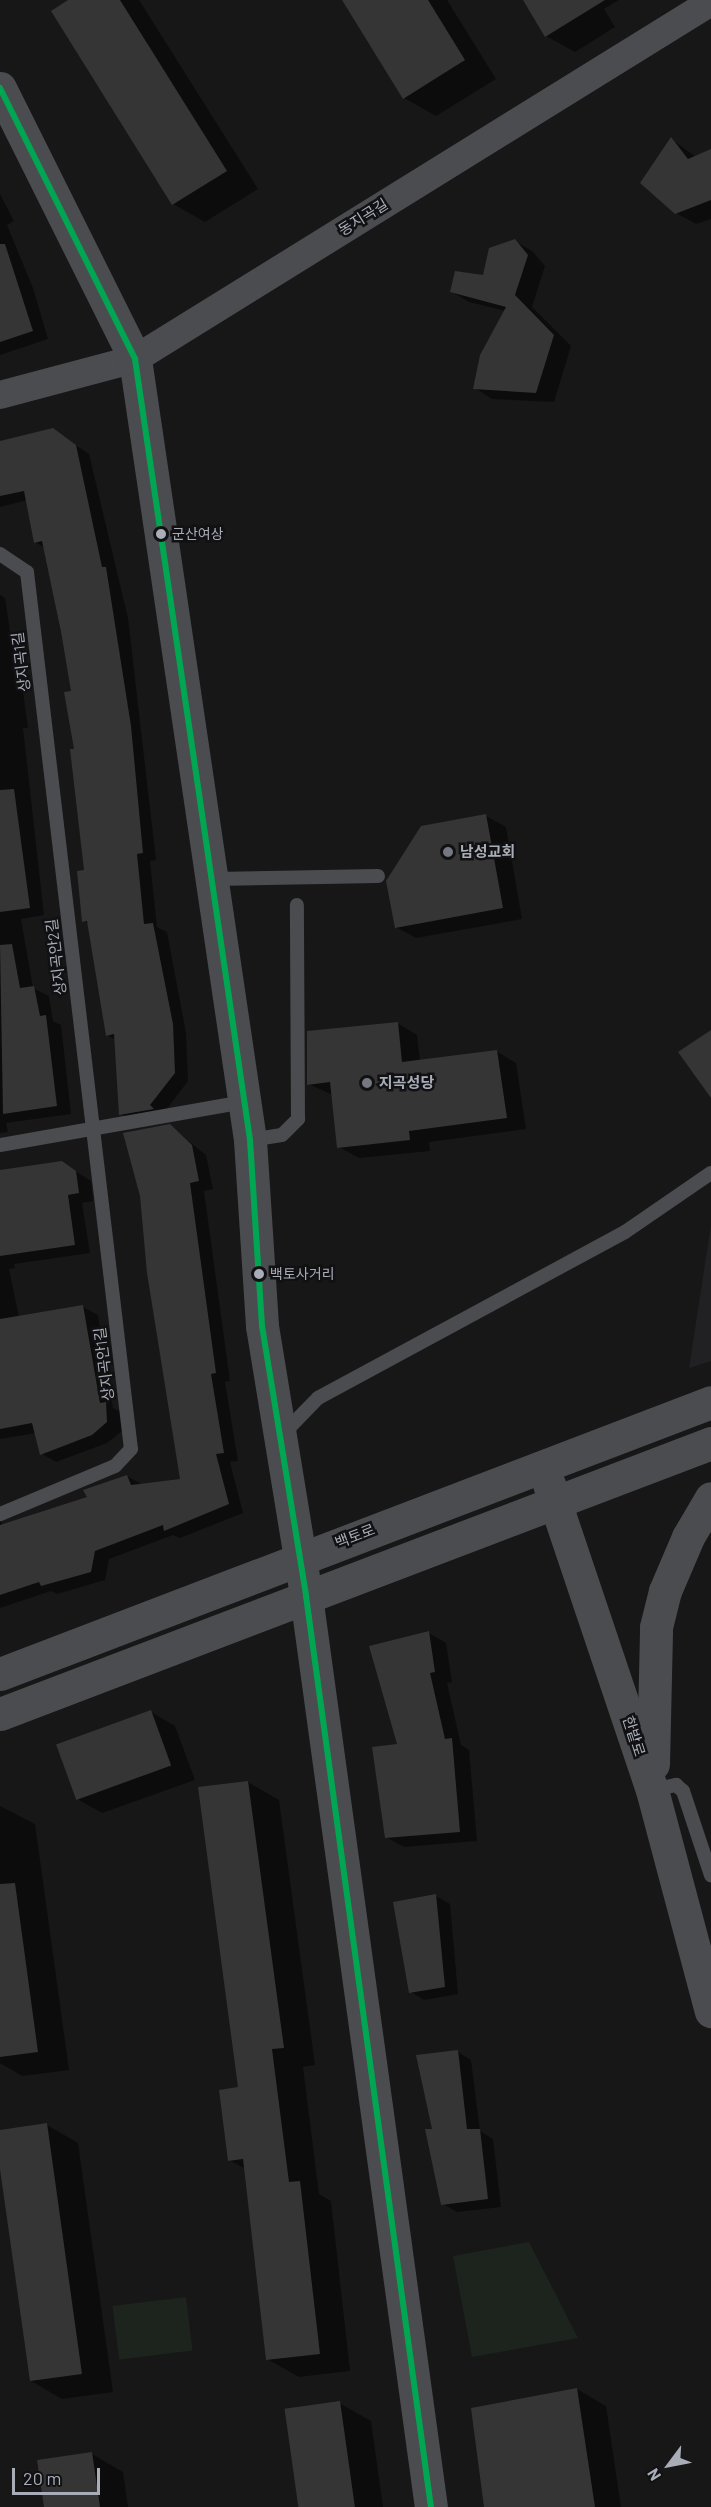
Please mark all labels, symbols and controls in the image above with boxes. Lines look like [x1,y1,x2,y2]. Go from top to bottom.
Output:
street label: 동지곡길 [335,195,391,239]
place label: 군산여상 [172,526,224,542]
marker: 군산여상 [155,528,167,540]
street label: 상지곡1길 [8,631,34,693]
place label: 남성교회 [460,843,515,861]
marker: 남성교회 [441,845,455,859]
street label: 상지곡안2길 [42,918,70,996]
place label: 지곡성당 [379,1074,434,1092]
marker: 지곡성당 [360,1076,374,1090]
place label: 백토사거리 [270,1266,334,1282]
marker: 백토사거리 [253,1268,265,1280]
street label: 상지곡안1길 [91,1326,117,1402]
street label: 백토로 [332,1520,378,1552]
street label: 한밭로 [619,1714,649,1758]
north arrow [639,2435,699,2495]
scale bar [15,2456,104,2494]
text: N [642,2465,664,2484]
text: 20 m [23,2467,61,2489]

